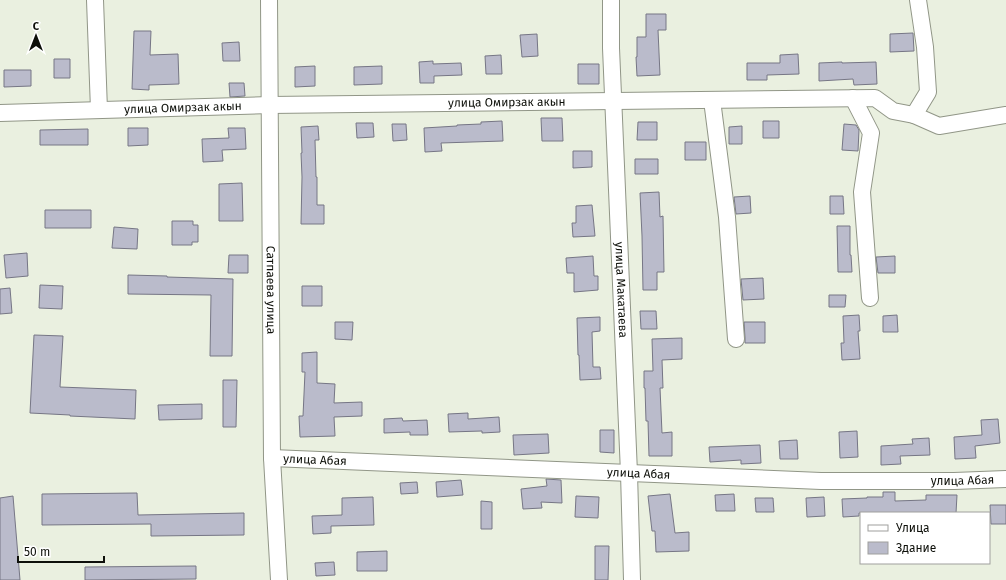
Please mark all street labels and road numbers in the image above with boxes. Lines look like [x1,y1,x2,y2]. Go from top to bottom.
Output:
street label: улица Омирзак акын [448,95,566,110]
street label: улица Омирзак акын [124,99,242,116]
street label: улица Макатаева [612,241,630,338]
street label: Сатпаева улица [264,246,278,334]
street label: улица Абая [283,451,347,468]
street label: улица Абая [607,465,671,482]
street label: улица Абая [931,472,995,488]

